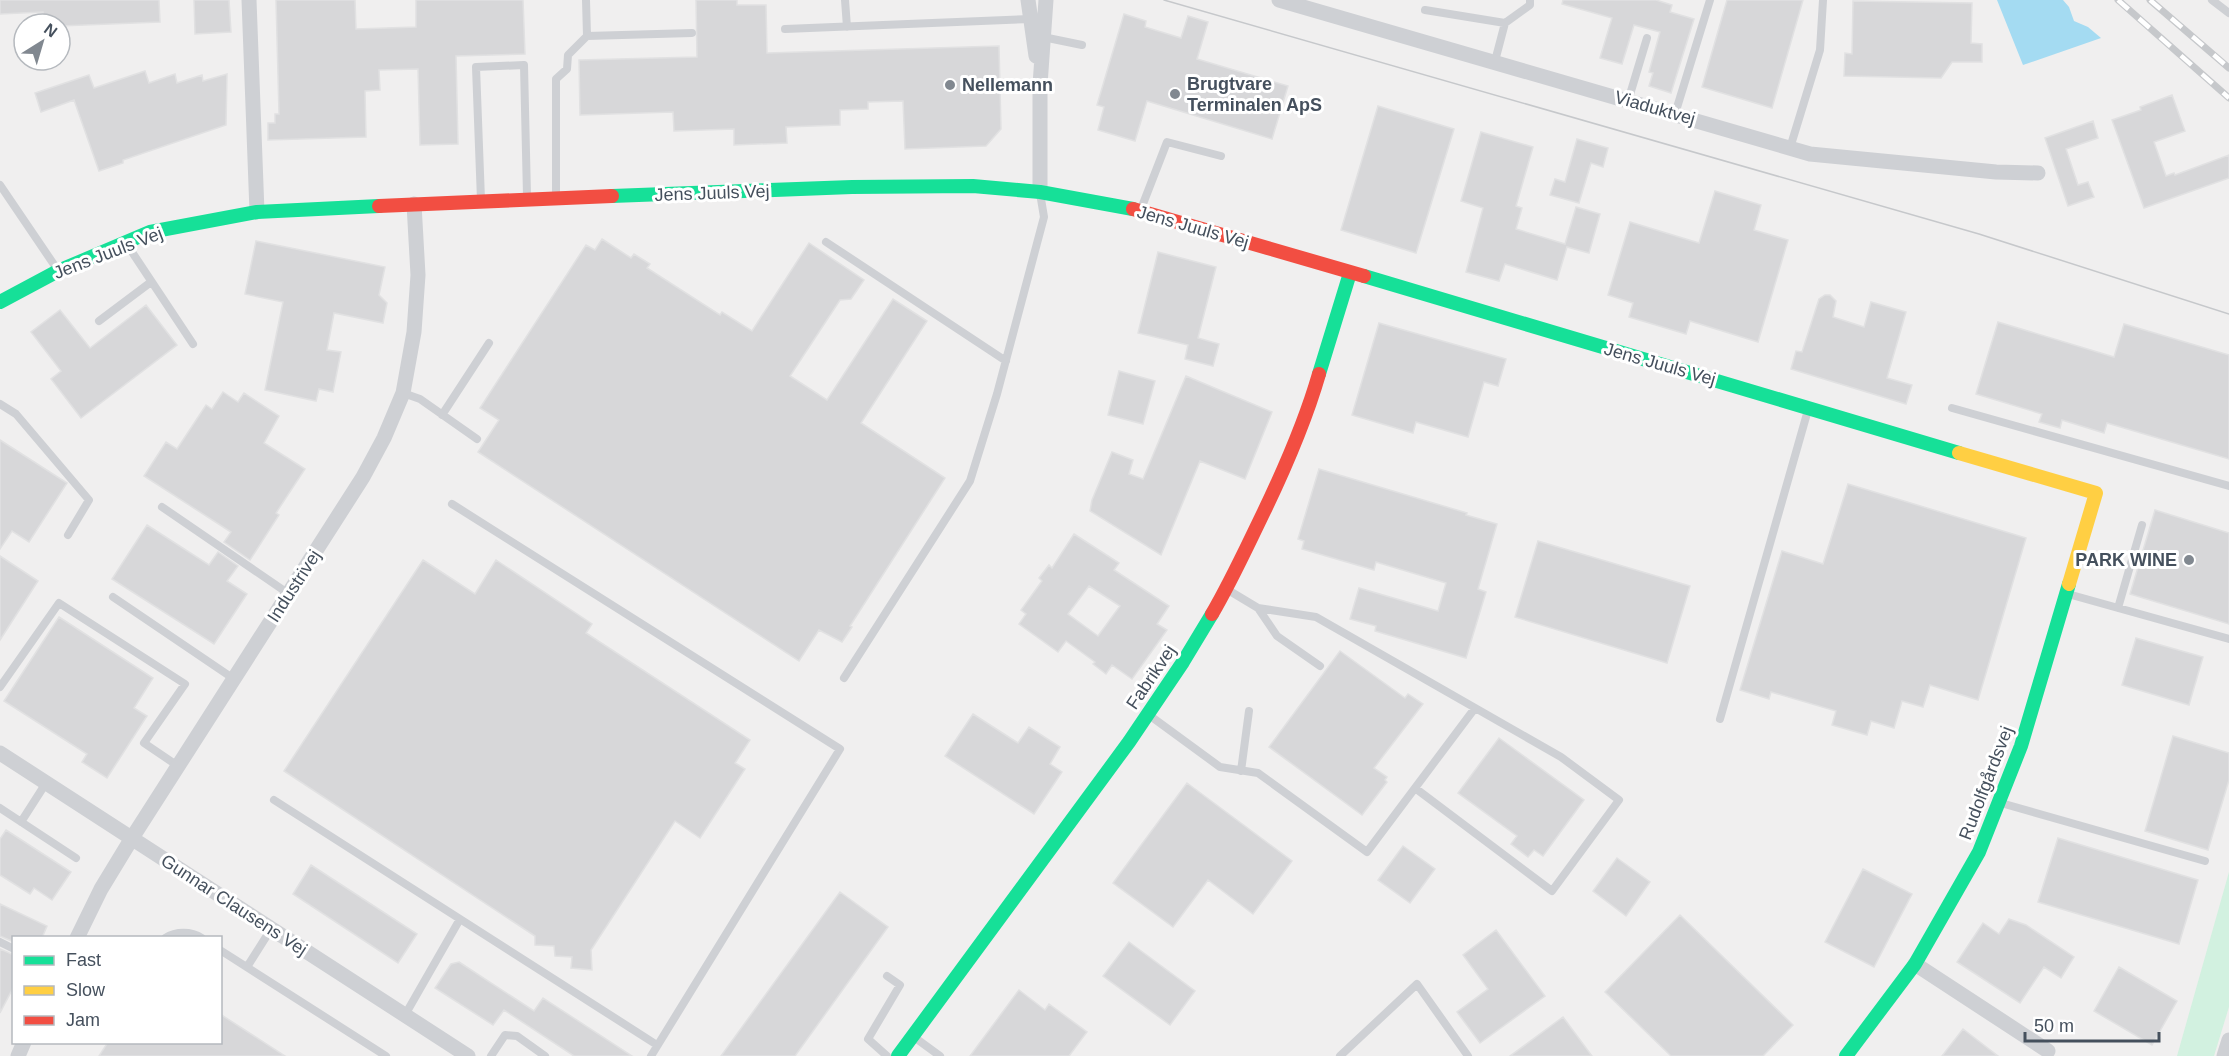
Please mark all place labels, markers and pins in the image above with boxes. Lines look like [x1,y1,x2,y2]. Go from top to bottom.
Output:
place label: Brugtvare Terminalen ApS [1187,74,1322,115]
place label: Nellemann [962,75,1053,95]
marker: Nellemann [943,78,957,92]
marker: Brugtvare Terminalen ApS [1168,87,1182,101]
place label: PARK WINE [2075,550,2177,570]
marker: PARK WINE [2182,553,2196,567]

